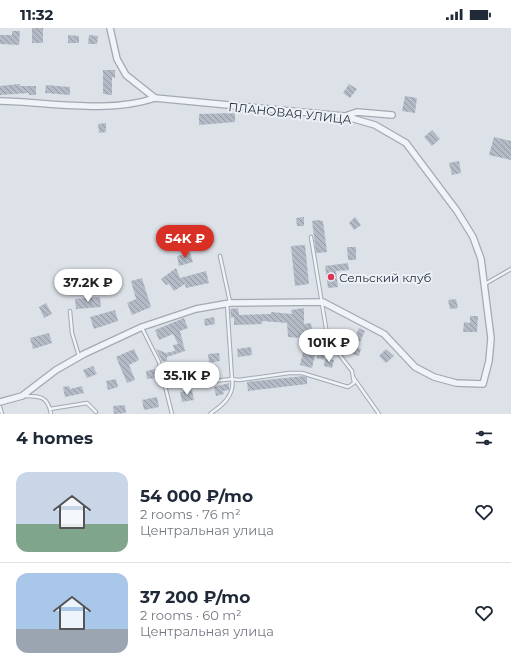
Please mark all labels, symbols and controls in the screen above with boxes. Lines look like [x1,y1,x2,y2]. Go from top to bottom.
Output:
text: 11:32 [20,5,53,24]
street label: ПЛАНОВАЯ УЛИЦА [228,99,352,127]
pin: 54K ₽ [157,225,213,259]
text: 54K ₽ [165,230,205,246]
pin: 37.2K ₽ [51,269,125,303]
place label: Сельский клуб [339,270,431,285]
marker: Сельский клуб [326,272,336,282]
text: 37.2K ₽ [63,274,113,290]
pin: 101K ₽ [296,329,362,363]
text: 101K ₽ [308,334,350,350]
pin: 35.1K ₽ [150,362,224,396]
text: 35.1K ₽ [164,367,210,383]
icon: filters [473,427,495,449]
text: 4 homes [16,428,93,448]
text: 54 000 ₽/mo [140,486,253,506]
icon: home [48,488,96,536]
icon: heart [473,501,495,523]
text: 2 rooms · 76 m² [140,506,240,522]
text: Центральная улица [140,522,274,538]
text: 37 200 ₽/mo [140,587,250,607]
icon: home [48,589,96,637]
icon: heart [473,602,495,624]
text: 2 rooms · 60 m² [140,607,242,623]
text: Центральная улица [140,623,274,639]

